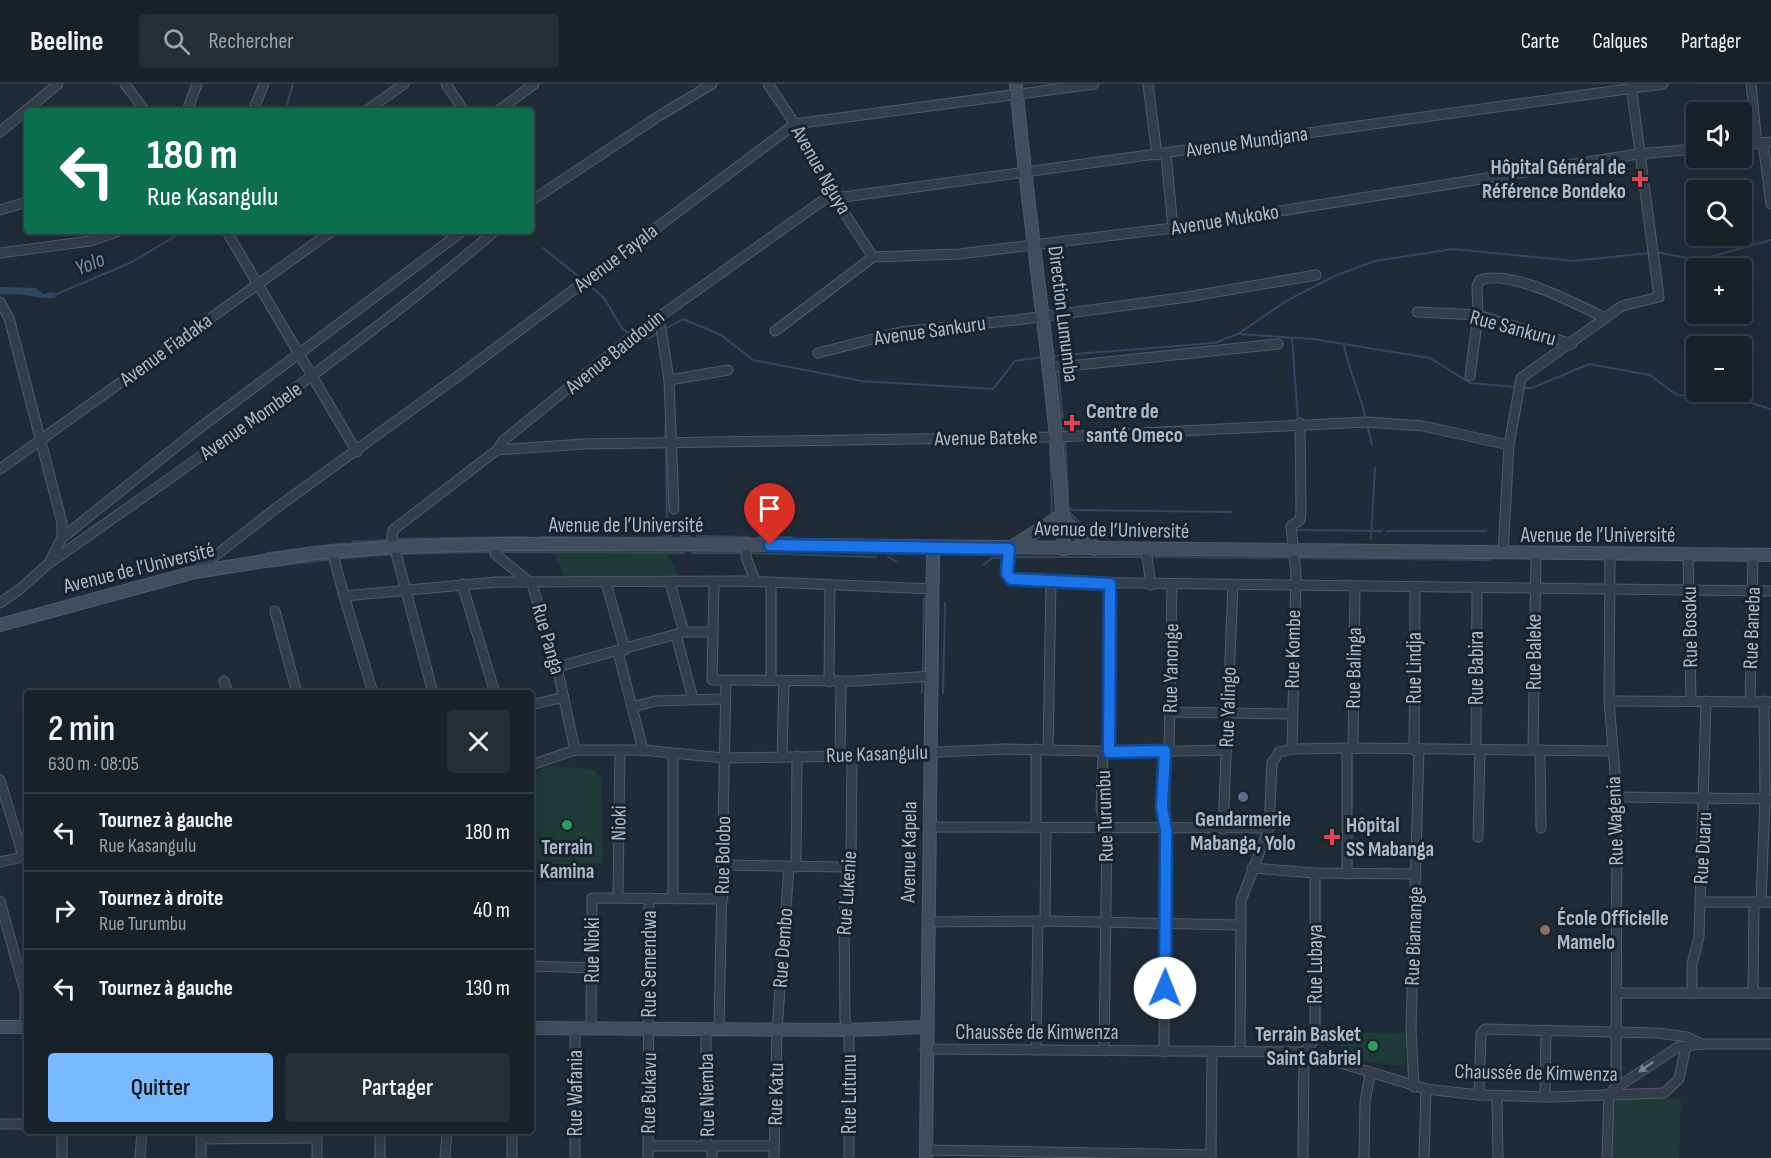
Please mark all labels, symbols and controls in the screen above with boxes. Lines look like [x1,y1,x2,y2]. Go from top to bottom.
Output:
search box [139,14,559,68]
text: Beeline [30,25,103,58]
icon: search [160,25,193,58]
text: Rechercher [208,28,294,55]
text: Carte [1521,29,1560,54]
text: Calques [1593,29,1648,54]
text: Partager [1681,29,1741,54]
map controls [1686,102,1752,402]
button: sound [1686,102,1752,168]
street label: Avenue Nguya [785,120,856,219]
street label: Avenue Mundjana [1184,121,1309,163]
text: 180 m [147,130,238,181]
icon: left [48,132,126,210]
place label: Hôpital Général de Référence Bondeko [1482,155,1626,204]
marker: Hôpital Général de Référence Bondeko [1631,170,1649,188]
button: search [1686,180,1752,246]
text: Rue Kasangulu [147,181,278,213]
street label: Avenue Mukoko [1168,199,1281,241]
street label: Avenue Fayala [569,219,663,298]
street label: Direction Lumumba [1042,244,1084,384]
water label: Yolo [71,246,109,282]
button: + [1686,258,1752,324]
street label: Avenue Baudouin [560,304,670,400]
street label: Rue Sankuru [1467,305,1559,351]
street label: Avenue Fiadaka [114,308,217,392]
street label: Avenue Sankuru [872,311,987,351]
button: − [1686,336,1752,402]
street label: Avenue Mombele [194,377,307,466]
place label: Centre de santé Omeco [1086,399,1183,448]
marker: Centre de santé Omeco [1063,414,1081,432]
street label: Avenue Bateke [933,425,1038,451]
pin [744,483,795,545]
icon: arrive [753,492,786,525]
street label: Avenue de l’Université [548,513,703,538]
street label: Avenue de l’Université [1033,516,1190,544]
street label: Avenue de l’Université [1520,523,1675,548]
street label: Avenue de l’Université [60,537,217,599]
street label: Rue Bosoku [1677,586,1703,668]
street label: Rue Baneba [1738,587,1766,669]
street label: Rue Panga [526,601,570,677]
street label: Rue Kombe [1280,609,1306,689]
street label: Rue Baleke [1522,614,1547,690]
street label: Rue Yanonge [1158,623,1184,713]
street label: Rue Balinga [1341,627,1367,709]
street label: Rue Babira [1464,631,1489,705]
street label: Rue Lindja [1402,632,1427,704]
street label: Rue Yalingo [1214,666,1242,748]
text: 2 min [48,708,115,751]
button: close [447,710,510,773]
street label: Rue Kasangulu [826,740,928,768]
text: 630 m · 08:05 [48,752,139,776]
street label: Rue Turumbu [1091,770,1119,862]
street label: Rue Wagenia [1601,776,1629,866]
marker: Gendarmerie Mabanga, Yolo [1236,790,1250,804]
street label: Avenue Kapela [896,801,922,904]
street label: Nioki [606,805,632,841]
text: Tournez à gauche [99,807,233,834]
place label: Gendarmerie Mabanga, Yolo [1190,807,1296,856]
street label: Rue Duaru [1689,811,1717,885]
place label: Hôpital SS Mabanga [1346,813,1434,862]
icon: left [48,816,81,849]
street label: Rue Bolobo [710,816,736,894]
marker: Terrain Kamina [560,818,574,832]
text: 180 m [465,819,510,846]
marker: Hôpital SS Mabanga [1323,828,1341,846]
text: Rue Kasangulu [99,834,196,858]
place label: Terrain Kamina [540,835,594,884]
street label: Rue Lukenie [832,850,862,936]
text: Tournez à droite [99,885,224,912]
street label: Rue Biamange [1400,886,1428,986]
icon: right [48,894,81,927]
text: 40 m [473,897,510,924]
place label: École Officielle Mamelo [1557,906,1669,955]
street label: Rue Dembo [768,907,798,989]
street label: Rue Semendwa [637,911,662,1017]
text: Rue Turumbu [99,912,186,936]
street label: Rue Nioki [580,917,605,983]
marker: École Officielle Mamelo [1538,923,1552,937]
street label: Rue Lubaya [1303,924,1328,1004]
position arrow [1133,956,1197,1020]
icon: left [48,972,81,1005]
text: Tournez à gauche [99,975,233,1002]
text: 130 m [466,975,510,1002]
street label: Chaussée de Kimwenza [955,1020,1119,1045]
place label: Terrain Basket Saint Gabriel [1255,1022,1361,1071]
marker: Terrain Basket Saint Gabriel [1366,1039,1380,1053]
street label: Rue Wafania [563,1050,588,1136]
street label: Rue Bukavu [636,1052,662,1134]
button: Quitter [48,1053,273,1122]
button: Partager [285,1053,510,1122]
street label: Rue Niemba [694,1053,720,1137]
street label: Rue Lutunu [837,1054,862,1134]
street label: Chaussée de Kimwenza [1454,1059,1618,1087]
one-way arrow [1638,1061,1654,1073]
street label: Rue Katu [763,1062,789,1126]

